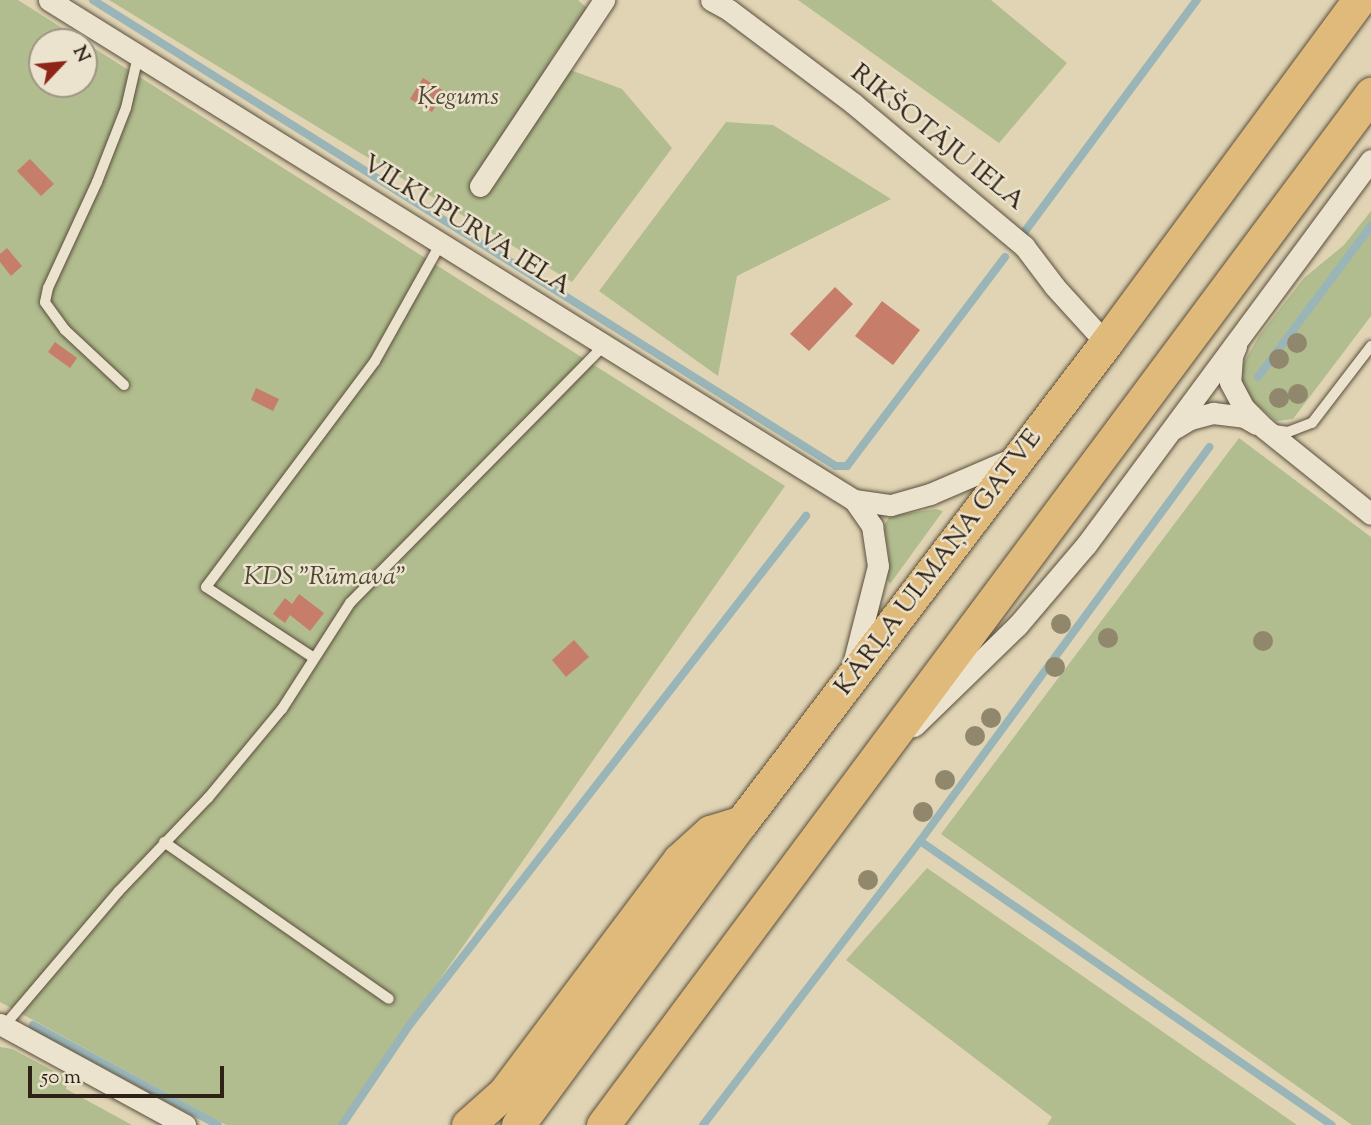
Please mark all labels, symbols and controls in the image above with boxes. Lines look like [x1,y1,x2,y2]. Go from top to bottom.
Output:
north arrow [28,28,98,98]
text: N [65,42,96,67]
street label: RIKŠOTĀJU IELA [844,58,1030,218]
park label: Ķegums [417,82,499,114]
street label: VILKUPURVA IELA [356,149,576,303]
street label: KĀRĻA ULMAŅA GATVE [829,424,1049,702]
park label: KDS "Rūmava" [244,562,406,594]
scale bar [32,1052,228,1096]
text: 50 m [41,1063,81,1093]

